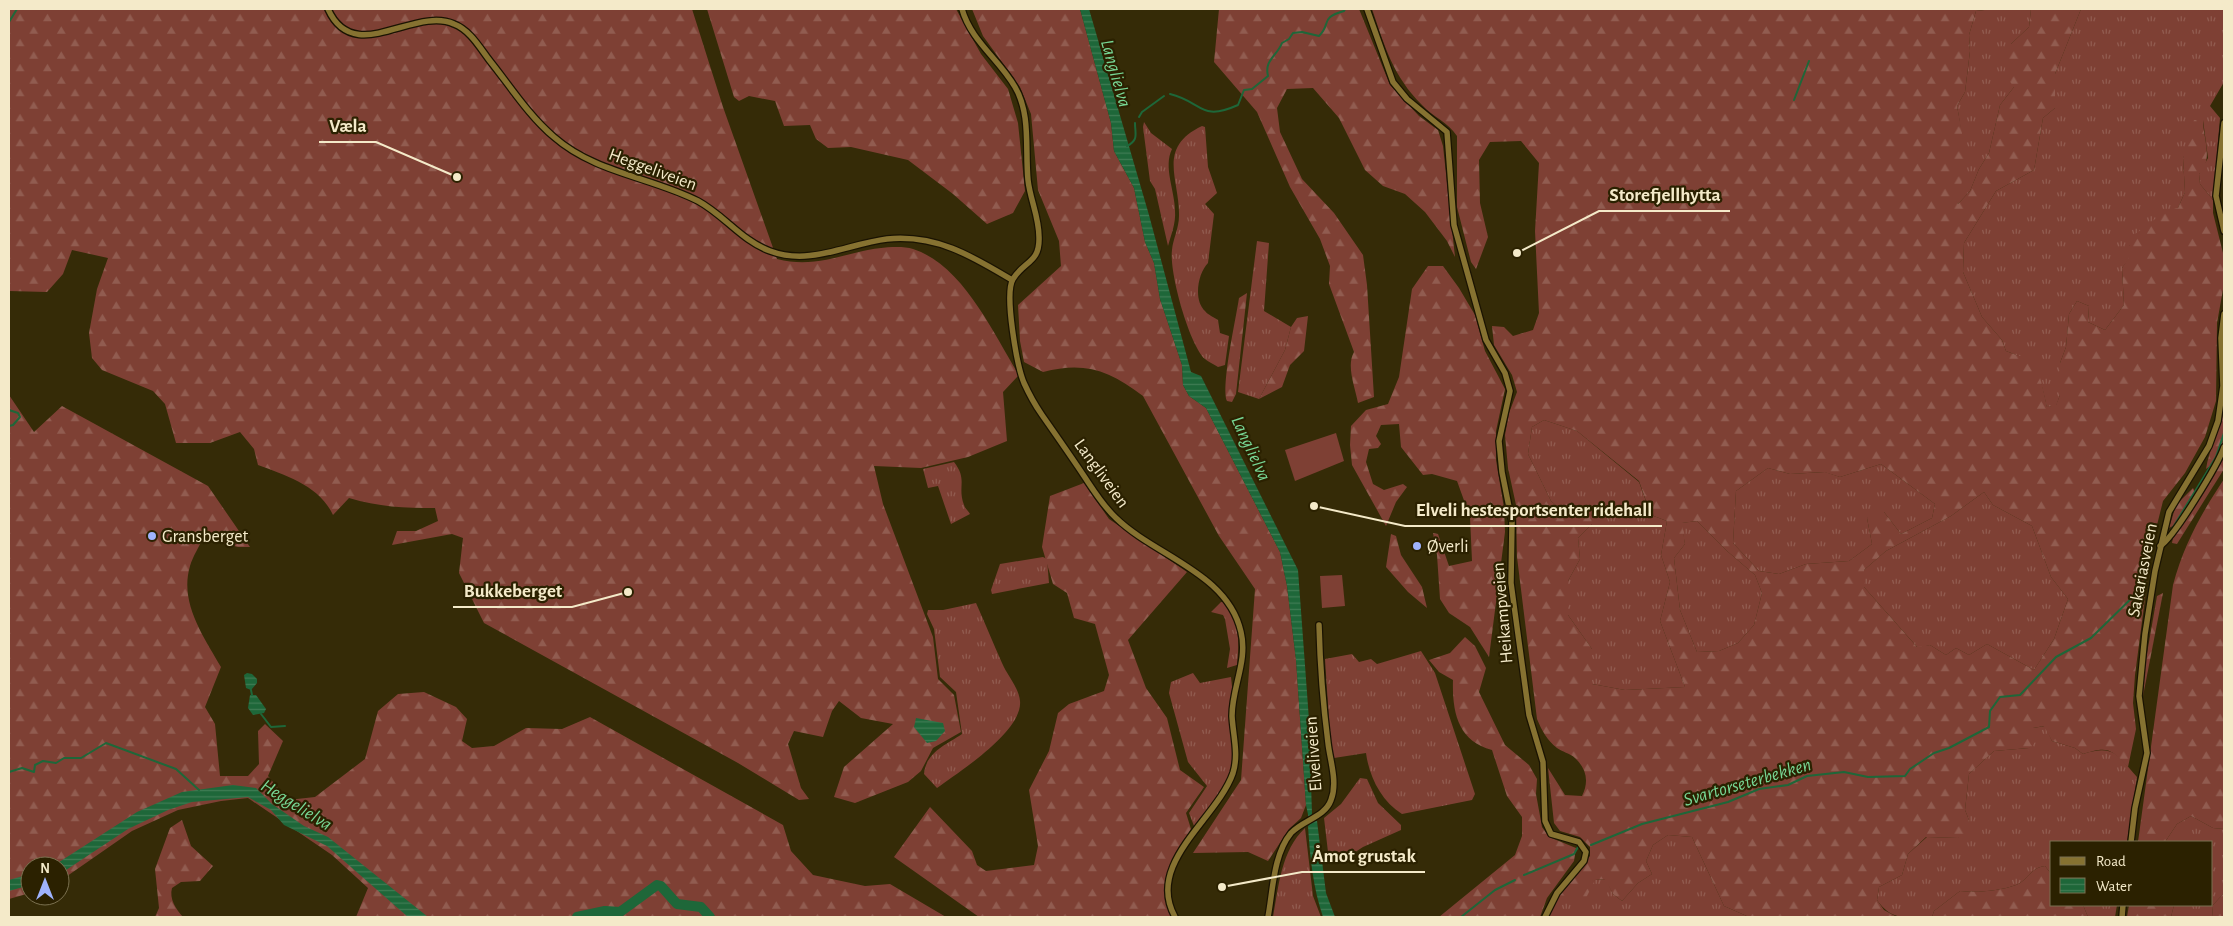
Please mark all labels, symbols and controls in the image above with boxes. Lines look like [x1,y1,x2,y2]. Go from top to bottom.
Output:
water label: Langlielva [1097,37,1134,109]
callout: Væla [319,108,376,142]
text: Væla [329,117,367,136]
street label: Heggeliveien [606,146,699,194]
callout: Storefjellhytta [1599,177,1730,211]
text: Storefjellhytta [1609,186,1721,205]
water label: Langlielva [1227,413,1274,484]
street label: Langliveien [1070,436,1132,511]
callout: Elveli hestesportsenter ridehall [1405,492,1662,526]
text: Elveli hestesportsenter ridehall [1416,501,1652,520]
street label: Sakariasveien [2125,522,2161,619]
place label: Gransberget [162,528,249,546]
marker: Gransberget [146,530,158,542]
place label: Øverli [1427,538,1469,556]
marker: Øverli [1411,540,1423,552]
street label: Heikampveien [1490,562,1516,664]
callout: Bukkeberget [453,573,572,607]
text: Bukkeberget [464,582,563,601]
street label: Elveliveien [1302,716,1326,792]
water label: Svartorseterbekken [1681,755,1813,810]
water label: Heggelielva [257,776,335,834]
callout: Åmot grustak [1302,838,1425,872]
legend [2050,841,2213,906]
text: Åmot grustak [1312,845,1416,866]
text: Road [2096,854,2126,869]
north arrow [20,856,70,906]
text: N [40,862,50,876]
text: Water [2096,879,2132,894]

